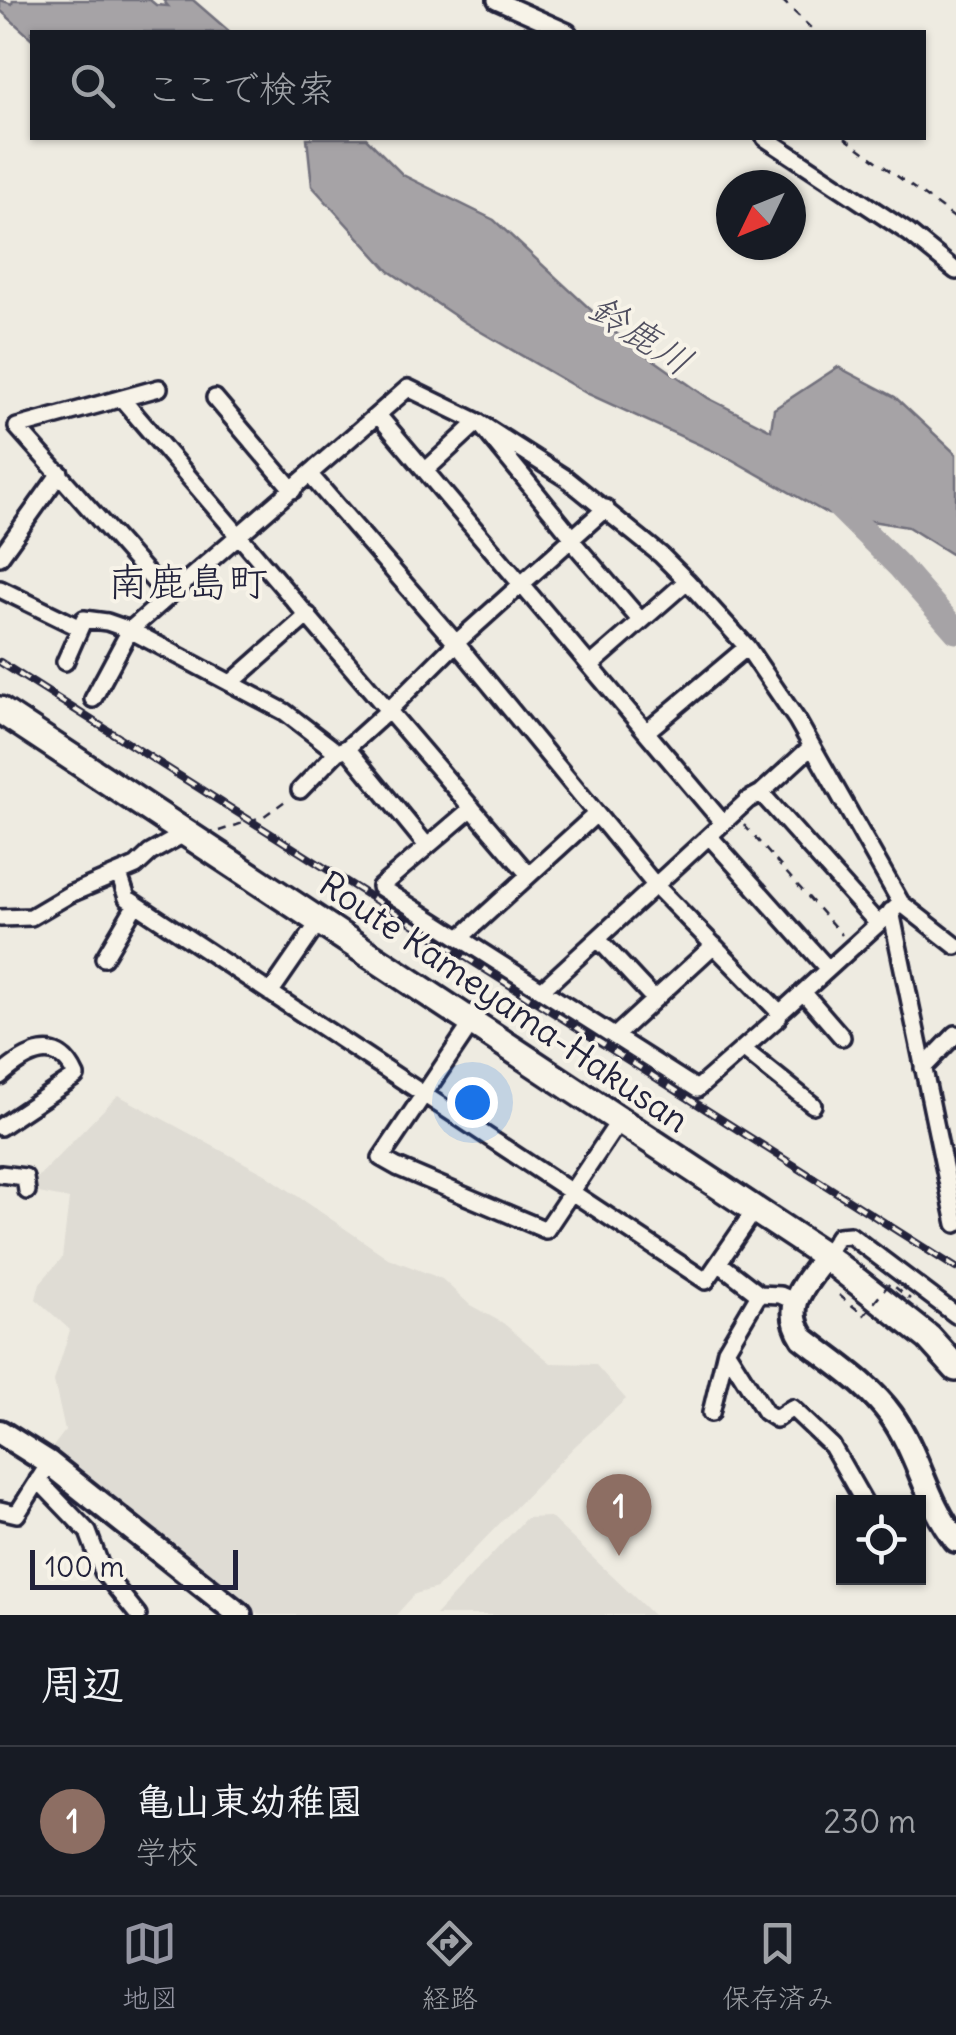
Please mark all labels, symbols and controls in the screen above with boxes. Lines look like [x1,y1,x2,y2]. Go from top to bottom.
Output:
search box [30,30,926,140]
icon: search [65,58,120,113]
text: ここで検索 [145,65,335,112]
north arrow [716,170,806,260]
water label: 鈴鹿川 [581,284,702,385]
district label: 南鹿島町 [108,557,268,607]
street label: Route Kameyama-Hakusan [311,861,698,1141]
your location [447,1077,498,1128]
pin: 1 [586,1474,652,1556]
map controls [836,1495,926,1585]
button: locate [836,1495,926,1585]
scale bar [30,1545,238,1590]
text: 100 m [45,1549,124,1585]
text: 周辺 [40,1658,124,1710]
text: 亀山東幼稚園 [135,1778,363,1825]
text: 1 [66,1801,79,1842]
text: 230 m [824,1801,916,1842]
text: 学校 [135,1831,199,1872]
tab: 地図 [122,1916,178,2016]
tab: 経路 [422,1916,478,2016]
tab: 保存済み [722,1916,834,2016]

